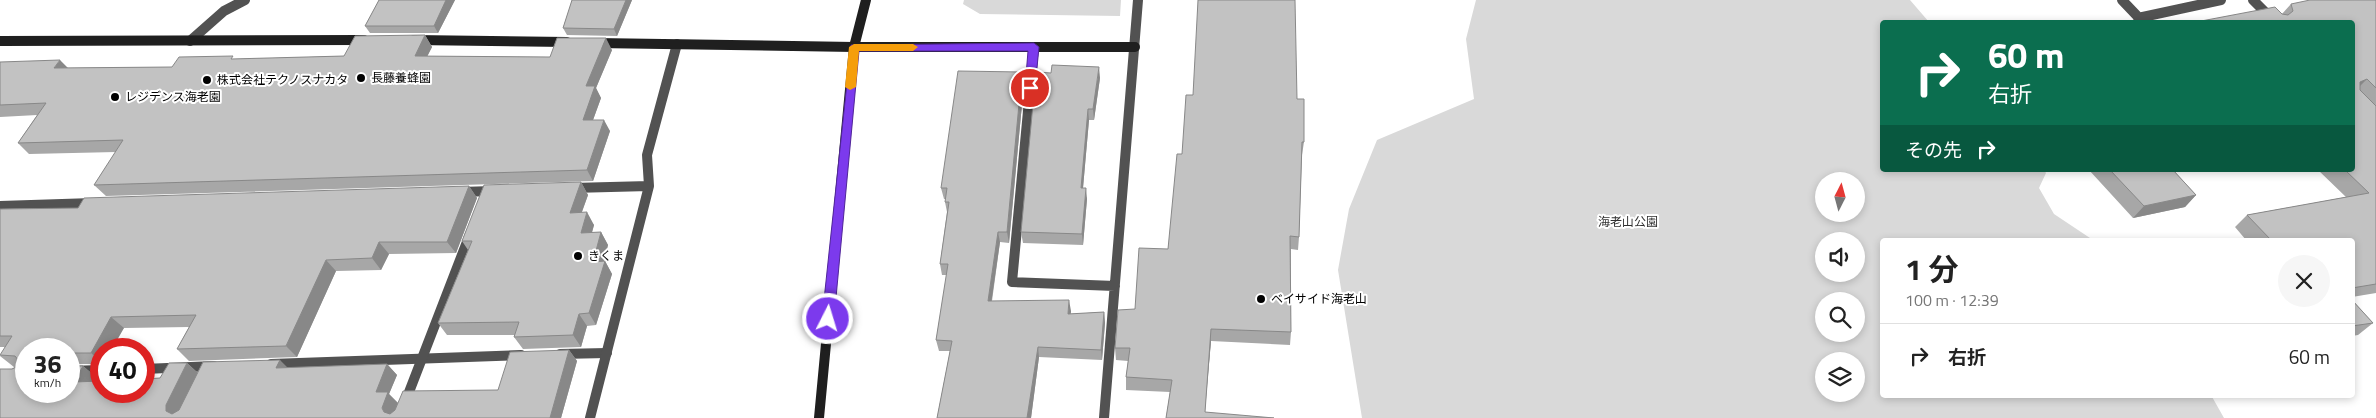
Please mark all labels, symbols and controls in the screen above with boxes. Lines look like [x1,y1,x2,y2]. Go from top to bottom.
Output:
text: 60 m [1988,28,2064,82]
icon: right [1905,40,1970,105]
pin [1009,67,1051,109]
place label: 長藤養蜂園 [371,68,431,87]
place label: 株式会社テクノスナカタ [217,70,348,89]
marker: 長藤養蜂園 [355,72,367,84]
marker: 株式会社テクノスナカタ [201,74,213,86]
icon: arrive [1016,74,1044,102]
text: 右折 [1988,77,2032,111]
place label: レジデンス海老園 [125,87,221,106]
marker: レジデンス海老園 [109,91,121,103]
text: その先 [1905,135,1962,164]
icon: right [1972,135,2000,163]
north arrow [1815,172,1865,222]
map controls [1815,172,1865,402]
park label: 海老山公園 [1598,212,1658,231]
button: sound [1815,232,1865,282]
place label: きくま [588,246,624,265]
text: 1 分 [1905,246,1958,292]
marker: きくま [572,250,584,262]
button: close [2278,255,2330,307]
text: 100 m · 12:39 [1905,288,1999,312]
place label: ベイサイド海老山 [1271,289,1367,308]
position arrow [801,292,853,344]
button: search [1815,292,1865,342]
marker: ベイサイド海老山 [1255,293,1267,305]
speed limit sign: 40 [90,338,155,403]
icon: right [1905,342,1933,370]
text: 右折 [1948,342,1986,371]
text: 60 m [2289,342,2330,371]
text: 36 [33,345,62,383]
button: layers [1815,352,1865,402]
text: km/h [34,373,61,392]

